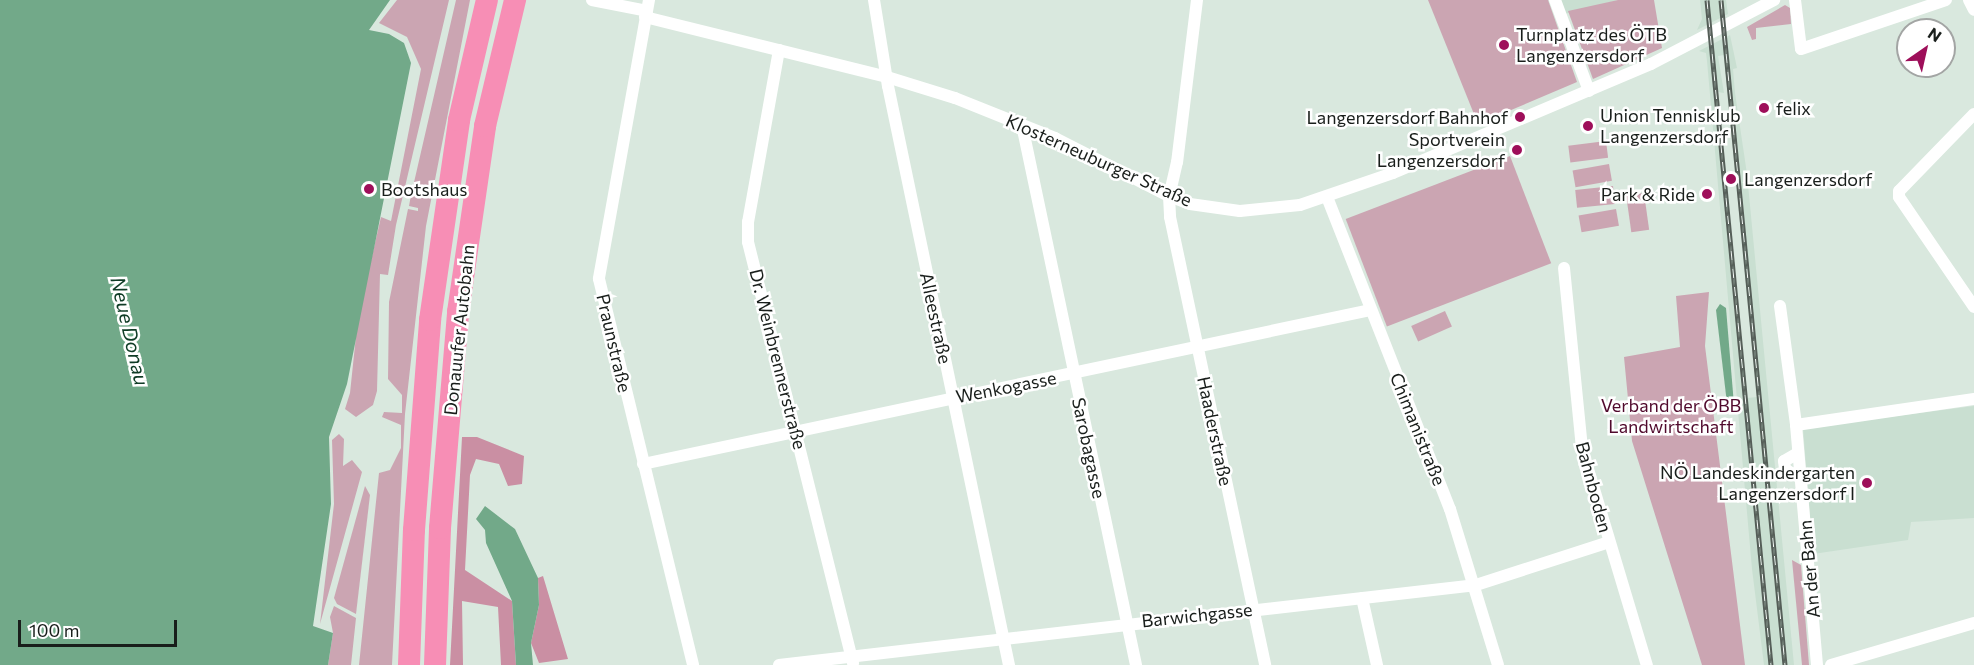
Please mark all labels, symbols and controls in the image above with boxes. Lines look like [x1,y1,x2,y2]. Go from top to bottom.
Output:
north arrow [1896,18,1956,78]
text: N [1925,23,1946,46]
place label: Turnplatz des ÖTB Langenzersdorf [1516,24,1667,66]
marker: Turnplatz des ÖTB Langenzersdorf [1497,38,1511,52]
place label: felix [1776,97,1811,119]
marker: felix [1757,101,1771,115]
place label: Union Tennisklub Langenzersdorf [1600,105,1741,148]
place label: Langenzersdorf Bahnhof [1306,106,1508,128]
street label: Klosterneuburger Straße [1003,109,1195,211]
marker: Langenzersdorf Bahnhof [1513,110,1527,124]
marker: Union Tennisklub Langenzersdorf [1581,119,1595,133]
place label: Sportverein Langenzersdorf [1377,129,1505,172]
marker: Sportverein Langenzersdorf [1510,143,1524,157]
place label: Langenzersdorf [1744,168,1872,190]
marker: Langenzersdorf [1722,170,1740,188]
place label: Bootshaus [381,178,468,200]
marker: Bootshaus [362,182,376,196]
place label: Park & Ride [1601,183,1695,205]
marker: Park & Ride [1700,187,1714,201]
street label: Donauufer Autobahn [439,244,479,416]
street label: Dr. Weinbrennerstraße [745,267,811,451]
street label: Alleestraße [916,270,956,366]
water label: Neue Donau [106,274,154,388]
street label: Praunstraße [592,292,636,394]
street label: Wenkogasse [954,367,1058,407]
street label: Chimanistraße [1386,369,1450,489]
street label: Haaderstraße [1193,374,1237,488]
park label: Verband der ÖBB Landwirtschaft [1601,395,1741,438]
street label: Sarobagasse [1068,396,1110,500]
street label: Bahnboden [1571,439,1617,535]
place label: NÖ Landeskindergarten Langenzersdorf I [1660,462,1855,504]
marker: NÖ Landeskindergarten Langenzersdorf I [1860,476,1874,490]
street label: An der Bahn [1794,519,1824,619]
street label: Barwichgasse [1140,598,1254,632]
scale bar [21,608,180,646]
text: 100 m [29,619,79,641]

